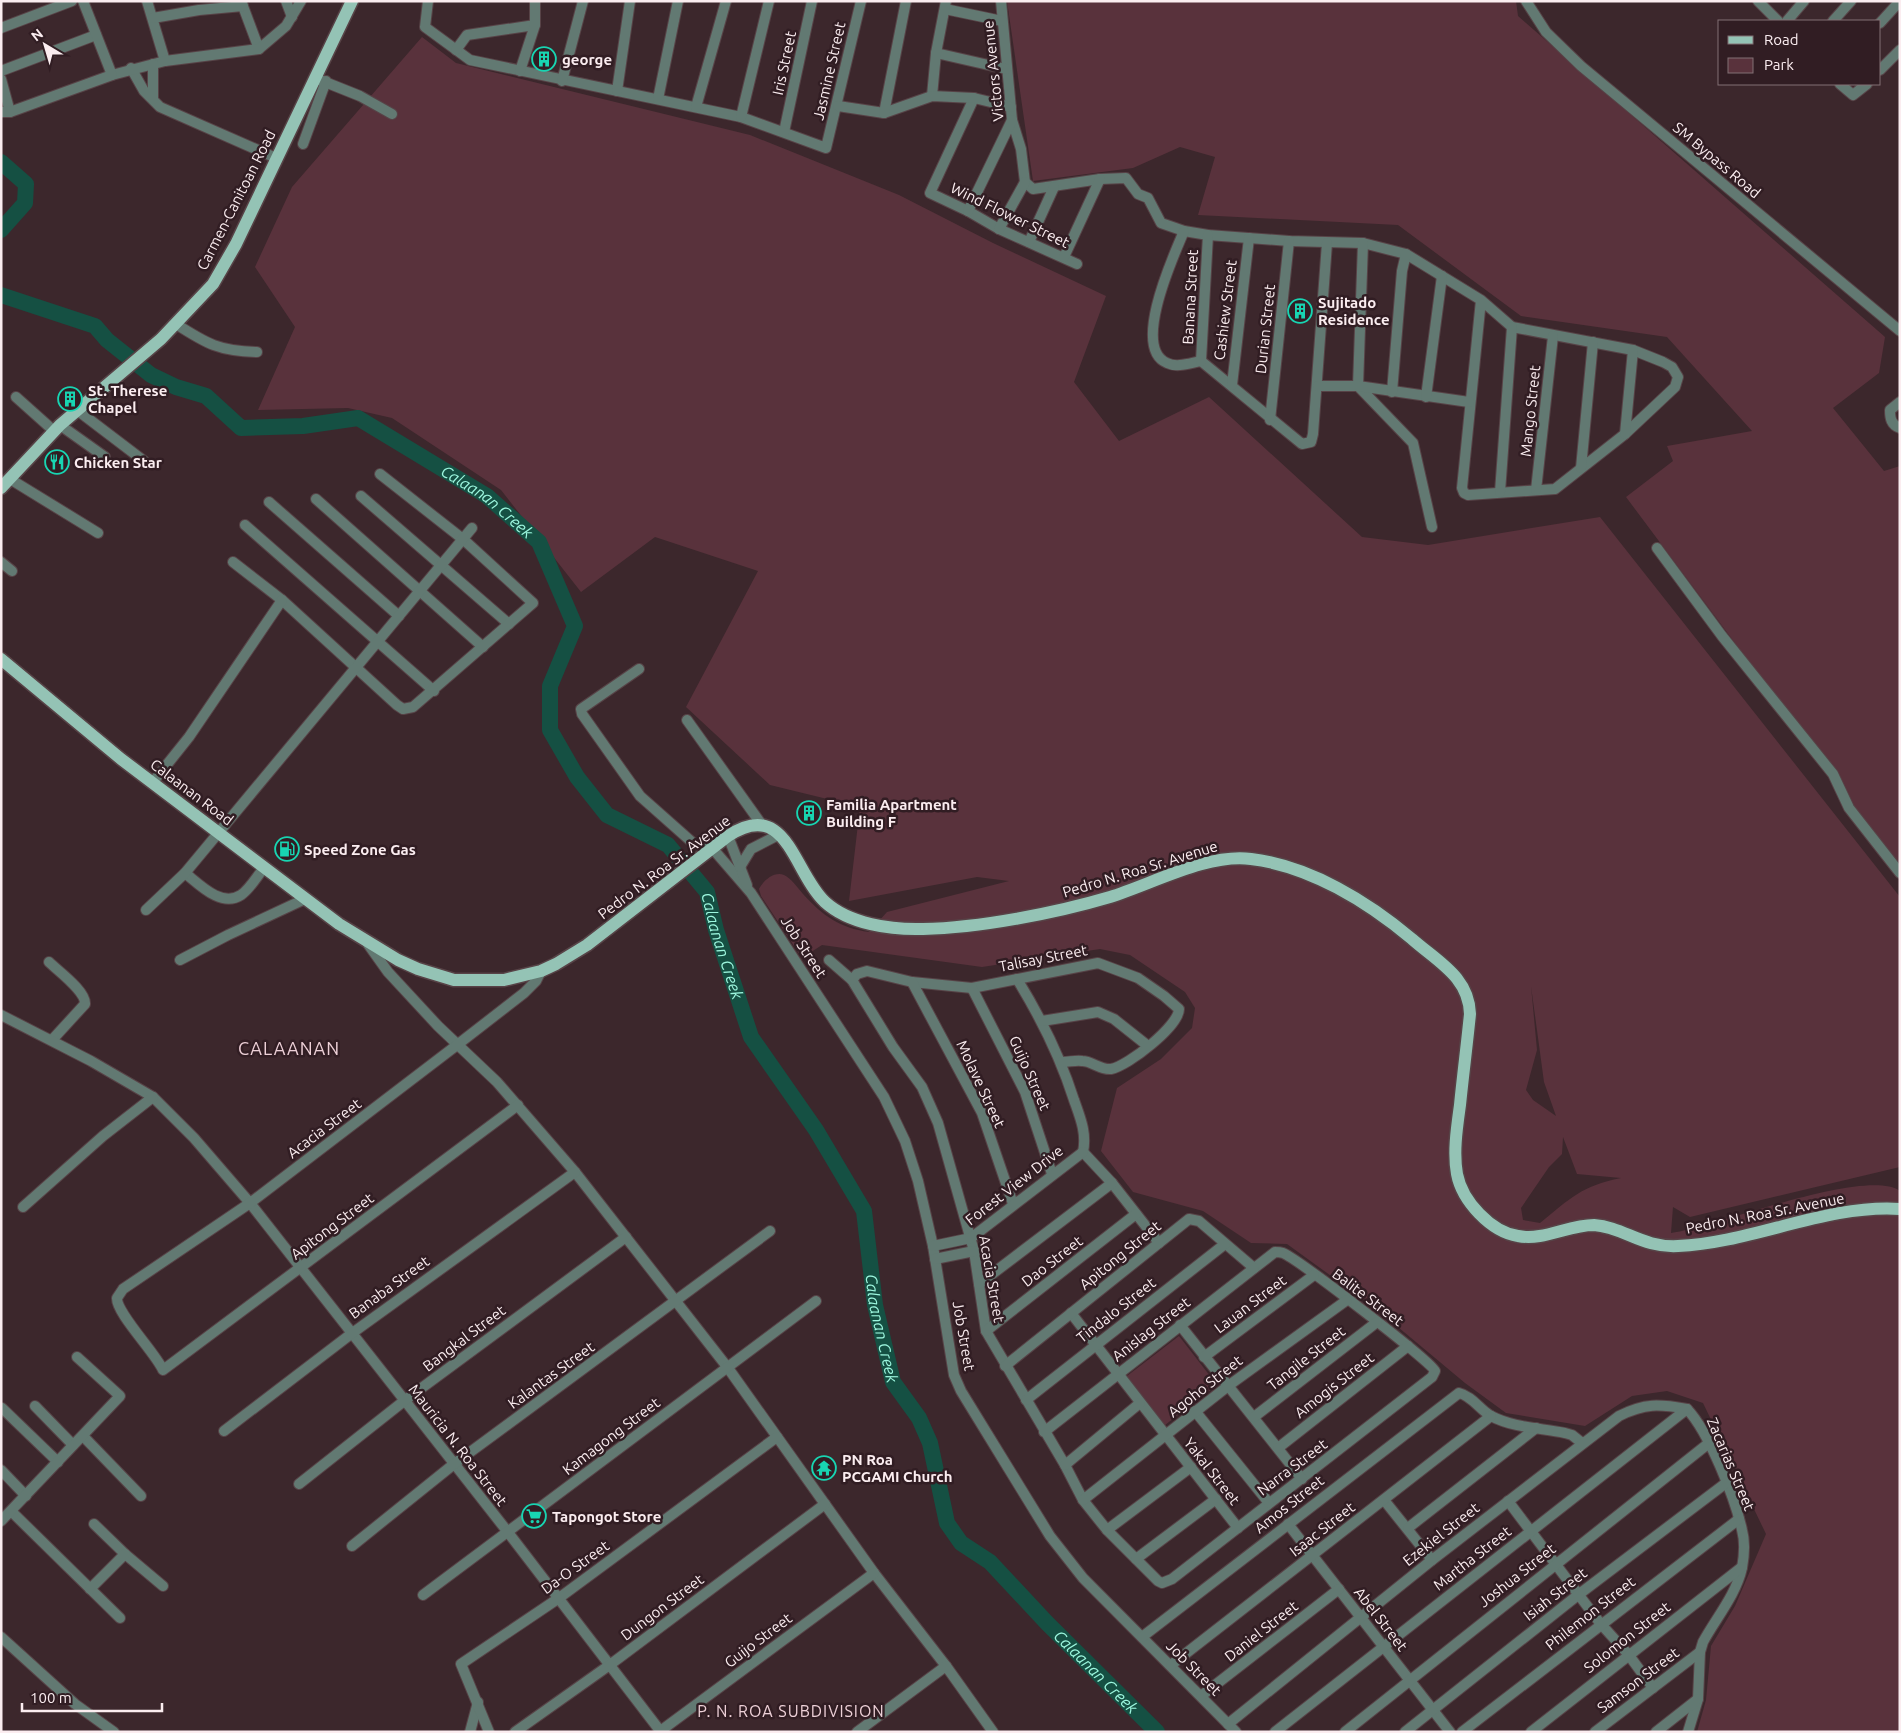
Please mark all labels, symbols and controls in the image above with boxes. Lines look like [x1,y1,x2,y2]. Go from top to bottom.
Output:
north arrow [20,20,70,70]
street label: Jasmine Street [809,20,849,122]
street label: Victors Avenue [979,20,1007,122]
legend [1718,20,1881,85]
text: N [28,25,46,44]
street label: Iris Street [769,29,799,97]
text: Road [1764,31,1799,48]
building icon: george [531,46,557,72]
place label: george [562,51,612,68]
text: Park [1764,56,1794,73]
street label: SM Bypass Road [1670,119,1764,201]
street label: Carmen-Canitoan Road [193,127,279,273]
street label: Wind Flower Street [948,179,1072,251]
street label: Banana Street [1179,249,1201,345]
street label: Cashiew Street [1210,259,1240,361]
street label: Durian Street [1252,283,1278,375]
place label: Sujitado Residence [1318,294,1390,328]
building icon: Sujitado Residence [1287,298,1313,324]
street label: Mango Street [1517,364,1543,458]
place label: St. Therese Chapel [88,382,167,416]
building icon: St. Therese Chapel [57,386,83,412]
restaurant icon: Chicken Star [44,449,70,475]
place label: Chicken Star [74,454,163,471]
water label: Calaanan Creek [438,462,538,542]
street label: Calaanan Road [147,755,237,829]
place label: Familia Apartment Building F [826,796,957,830]
building icon: Familia Apartment Building F [796,800,822,826]
street label: Pedro N. Roa Sr. Avenue [595,812,733,922]
fuel station icon: Speed Zone Gas [274,836,300,862]
street label: Pedro N. Roa Sr. Avenue [1060,837,1220,901]
place label: Speed Zone Gas [304,841,416,858]
water label: Calaanan Creek [698,891,747,1002]
street label: Job Street [778,913,830,981]
street label: Talisay Street [997,941,1089,975]
street label: Guijo Street [1006,1033,1054,1113]
district label: CALAANAN [238,1038,340,1058]
street label: Molave Street [953,1038,1009,1130]
street label: Acacia Street [284,1095,364,1161]
street label: Forest View Drive [962,1142,1066,1228]
street label: Apitong Street [287,1189,377,1263]
street label: Pedro N. Roa Sr. Avenue [1684,1189,1846,1237]
street label: Apitong Street [1076,1217,1164,1293]
street label: Dao Street [1018,1232,1086,1290]
street label: Acacia Street [976,1234,1008,1324]
street label: Banaba Street [345,1252,433,1322]
street label: Balite Street [1329,1265,1407,1329]
street label: Lauan Street [1211,1271,1289,1337]
water label: Calaanan Creek [862,1273,902,1385]
street label: Tindalo Street [1073,1274,1159,1346]
street label: Anislag Street [1109,1293,1193,1365]
street label: Job Street [950,1300,978,1372]
street label: Bangkal Street [419,1301,509,1375]
street label: Tangile Street [1264,1322,1348,1394]
street label: Kalantas Street [505,1338,598,1412]
street label: Amogis Street [1291,1349,1377,1421]
street label: Agoho Street [1164,1352,1246,1420]
street label: Mauricia N. Roa Street [405,1381,511,1509]
street label: Kamagong Street [559,1394,663,1478]
street label: Zacarias Street [1704,1415,1758,1513]
street label: Yakal Street [1181,1434,1244,1508]
street label: Narra Street [1254,1435,1330,1499]
place label: PN Roa PCGAMI Church [842,1451,952,1485]
temple icon: PN Roa PCGAMI Church [811,1455,837,1481]
street label: Amos Street [1251,1472,1327,1536]
street label: Isaac Street [1286,1498,1358,1560]
street label: Ezekiel Street [1399,1499,1483,1569]
supermarket icon: Tapongot Store [521,1503,547,1529]
place label: Tapongot Store [552,1508,661,1525]
street label: Martha Street [1430,1522,1514,1594]
street label: Da-O Street [538,1537,612,1597]
street label: Joshua Street [1475,1540,1559,1610]
street label: Isiah Street [1520,1564,1590,1624]
street label: Dungon Street [617,1570,707,1644]
street label: Philemon Street [1542,1573,1638,1653]
street label: Abel Street [1351,1584,1411,1654]
street label: Daniel Street [1221,1597,1301,1665]
street label: Solomon Street [1580,1598,1674,1676]
street label: Guijo Street [721,1609,795,1671]
water label: Calaanan Creek [1050,1626,1142,1717]
street label: Job Street [1163,1637,1225,1699]
street label: Samson Street [1594,1644,1682,1716]
scale bar [22,1680,162,1712]
text: 100 m [30,1689,72,1706]
district label: P. N. ROA SUBDIVISION [697,1702,885,1720]

